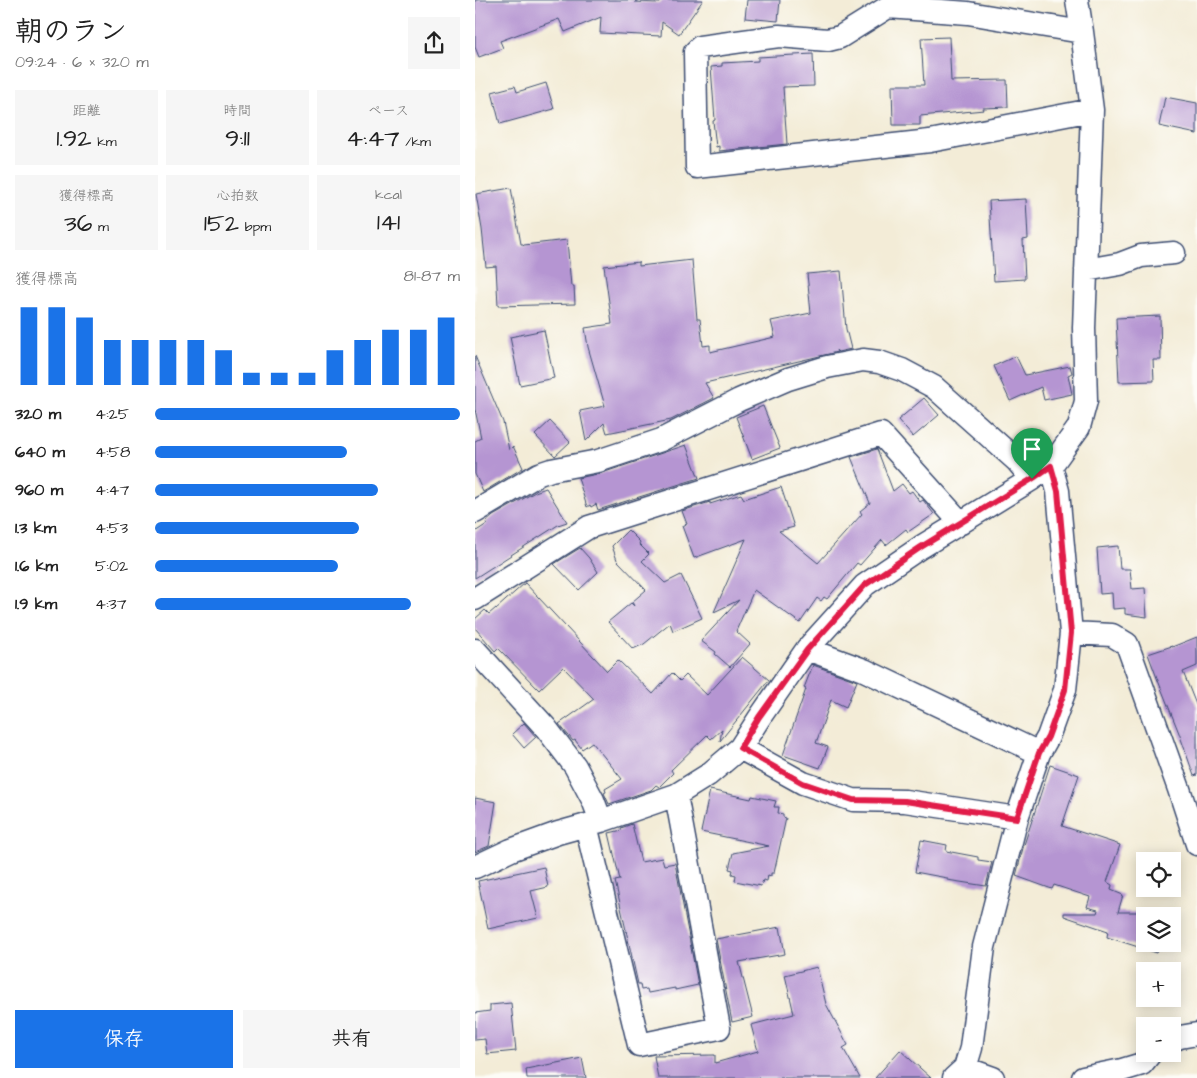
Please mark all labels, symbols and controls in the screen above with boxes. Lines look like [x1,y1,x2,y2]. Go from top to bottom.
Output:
text: 朝のラン [15,12,127,51]
button: share [408,17,460,69]
text: 09:24 · 6 × 320 m [15,51,149,73]
text: 距離 [73,101,101,121]
text: 時間 [224,101,252,121]
text: ペース [368,101,409,121]
text: 1.92 [56,121,92,156]
text: 9:11 [225,121,250,156]
text: 4:47 [346,121,400,156]
text: km [92,132,117,152]
text: /km [400,132,431,152]
text: kcal [375,185,402,205]
text: 獲得標高 [59,186,115,206]
text: 心拍数 [217,186,259,206]
text: 141 [377,205,400,240]
text: 36 [64,206,92,241]
text: 152 [204,206,239,241]
text: m [92,217,109,237]
text: bpm [239,217,271,237]
text: 81–87 m [404,265,460,287]
text: 獲得標高 [15,268,79,290]
text: 320 m [15,403,61,425]
text: 4:25 [95,403,129,425]
pin [1011,428,1053,479]
icon: arrive [1018,435,1046,463]
text: 640 m [15,441,65,463]
text: 4:58 [95,441,130,463]
text: 960 m [15,479,63,501]
text: 4:47 [95,479,129,501]
text: 1.3 km [15,517,56,539]
text: 4:53 [95,517,128,539]
text: 1.6 km [15,555,58,577]
text: 5:02 [95,555,128,577]
text: 1.9 km [15,593,57,615]
text: 4:37 [95,593,127,615]
map controls [1136,852,1181,1062]
button: locate [1136,852,1181,897]
button: layers [1136,907,1181,952]
button: + [1136,962,1181,1007]
button: 保存 [15,1010,233,1068]
button: 共有 [243,1010,460,1068]
button: − [1136,1017,1181,1062]

